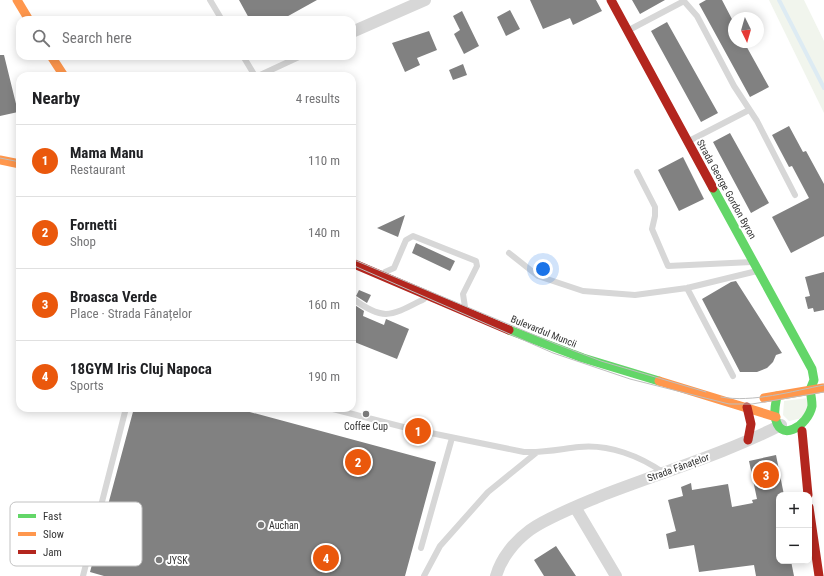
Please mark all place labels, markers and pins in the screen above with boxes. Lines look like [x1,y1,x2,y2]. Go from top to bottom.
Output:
marker: Coffee Cup [361,409,371,419]
pin: 1 [405,416,431,446]
place label: Coffee Cup [344,421,388,432]
pin: 2 [345,447,371,477]
pin: 3 [753,460,779,490]
marker: Auchan [256,520,266,530]
place label: Auchan [269,520,299,531]
pin: 4 [313,543,339,573]
marker: JYSK [154,555,164,565]
place label: JYSK [167,555,188,566]

